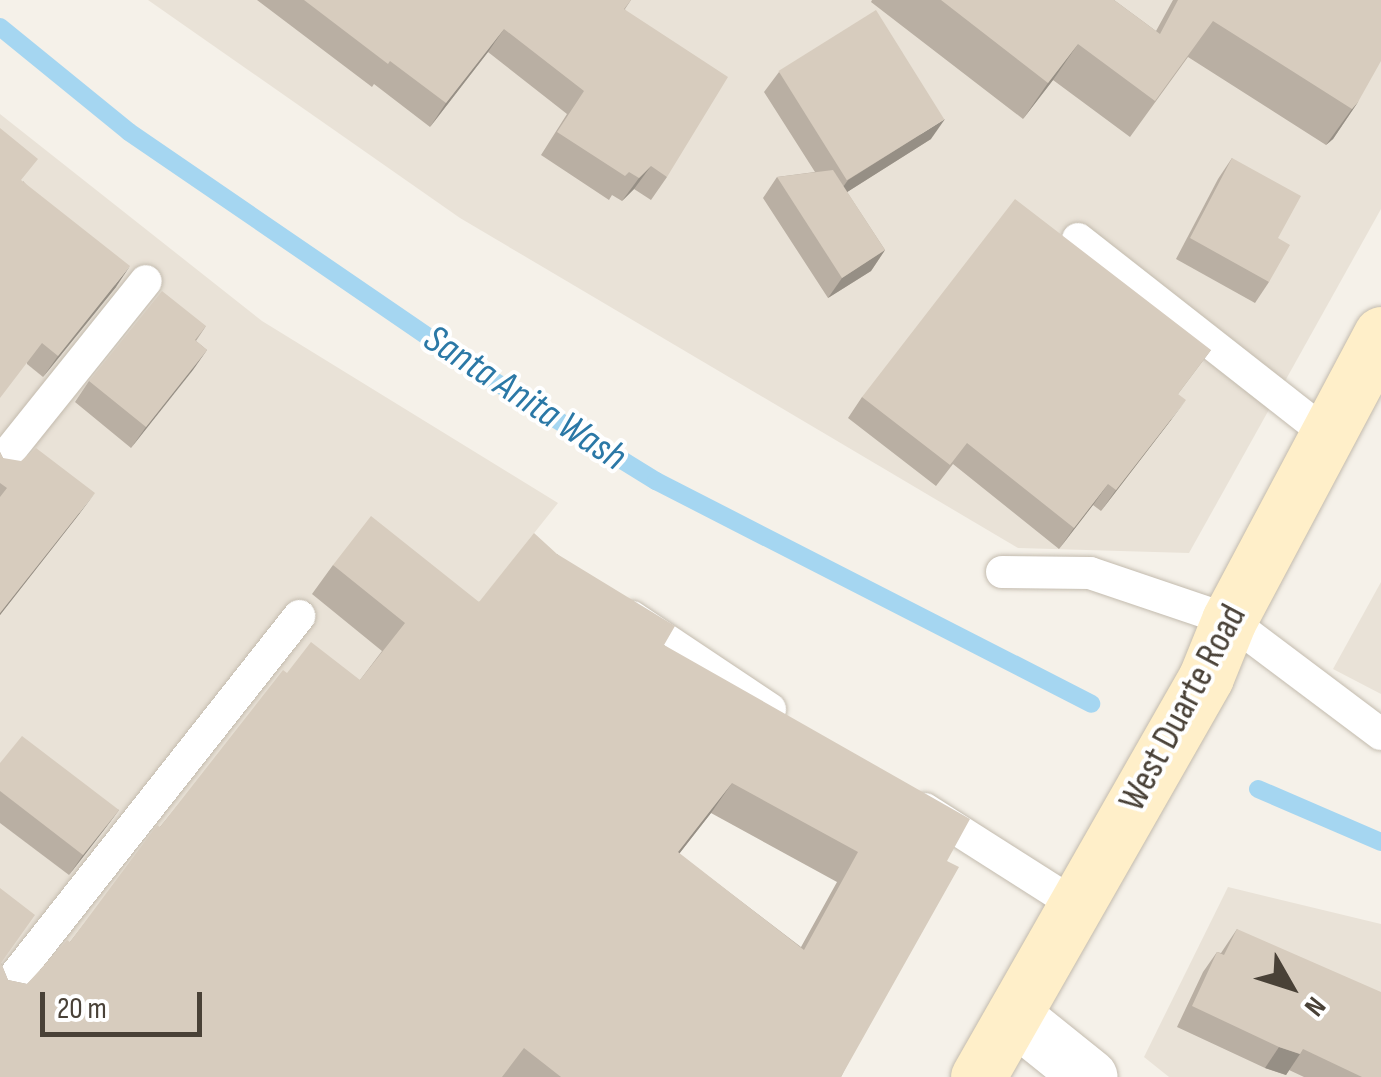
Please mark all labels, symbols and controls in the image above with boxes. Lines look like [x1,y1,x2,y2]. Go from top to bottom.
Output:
water label: Santa Anita Wash [415,315,635,481]
street label: West Duarte Road [1110,597,1256,819]
north arrow [1241,937,1341,1037]
scale bar [45,972,208,1034]
text: N [1297,990,1332,1022]
text: 20 m [57,991,107,1027]

